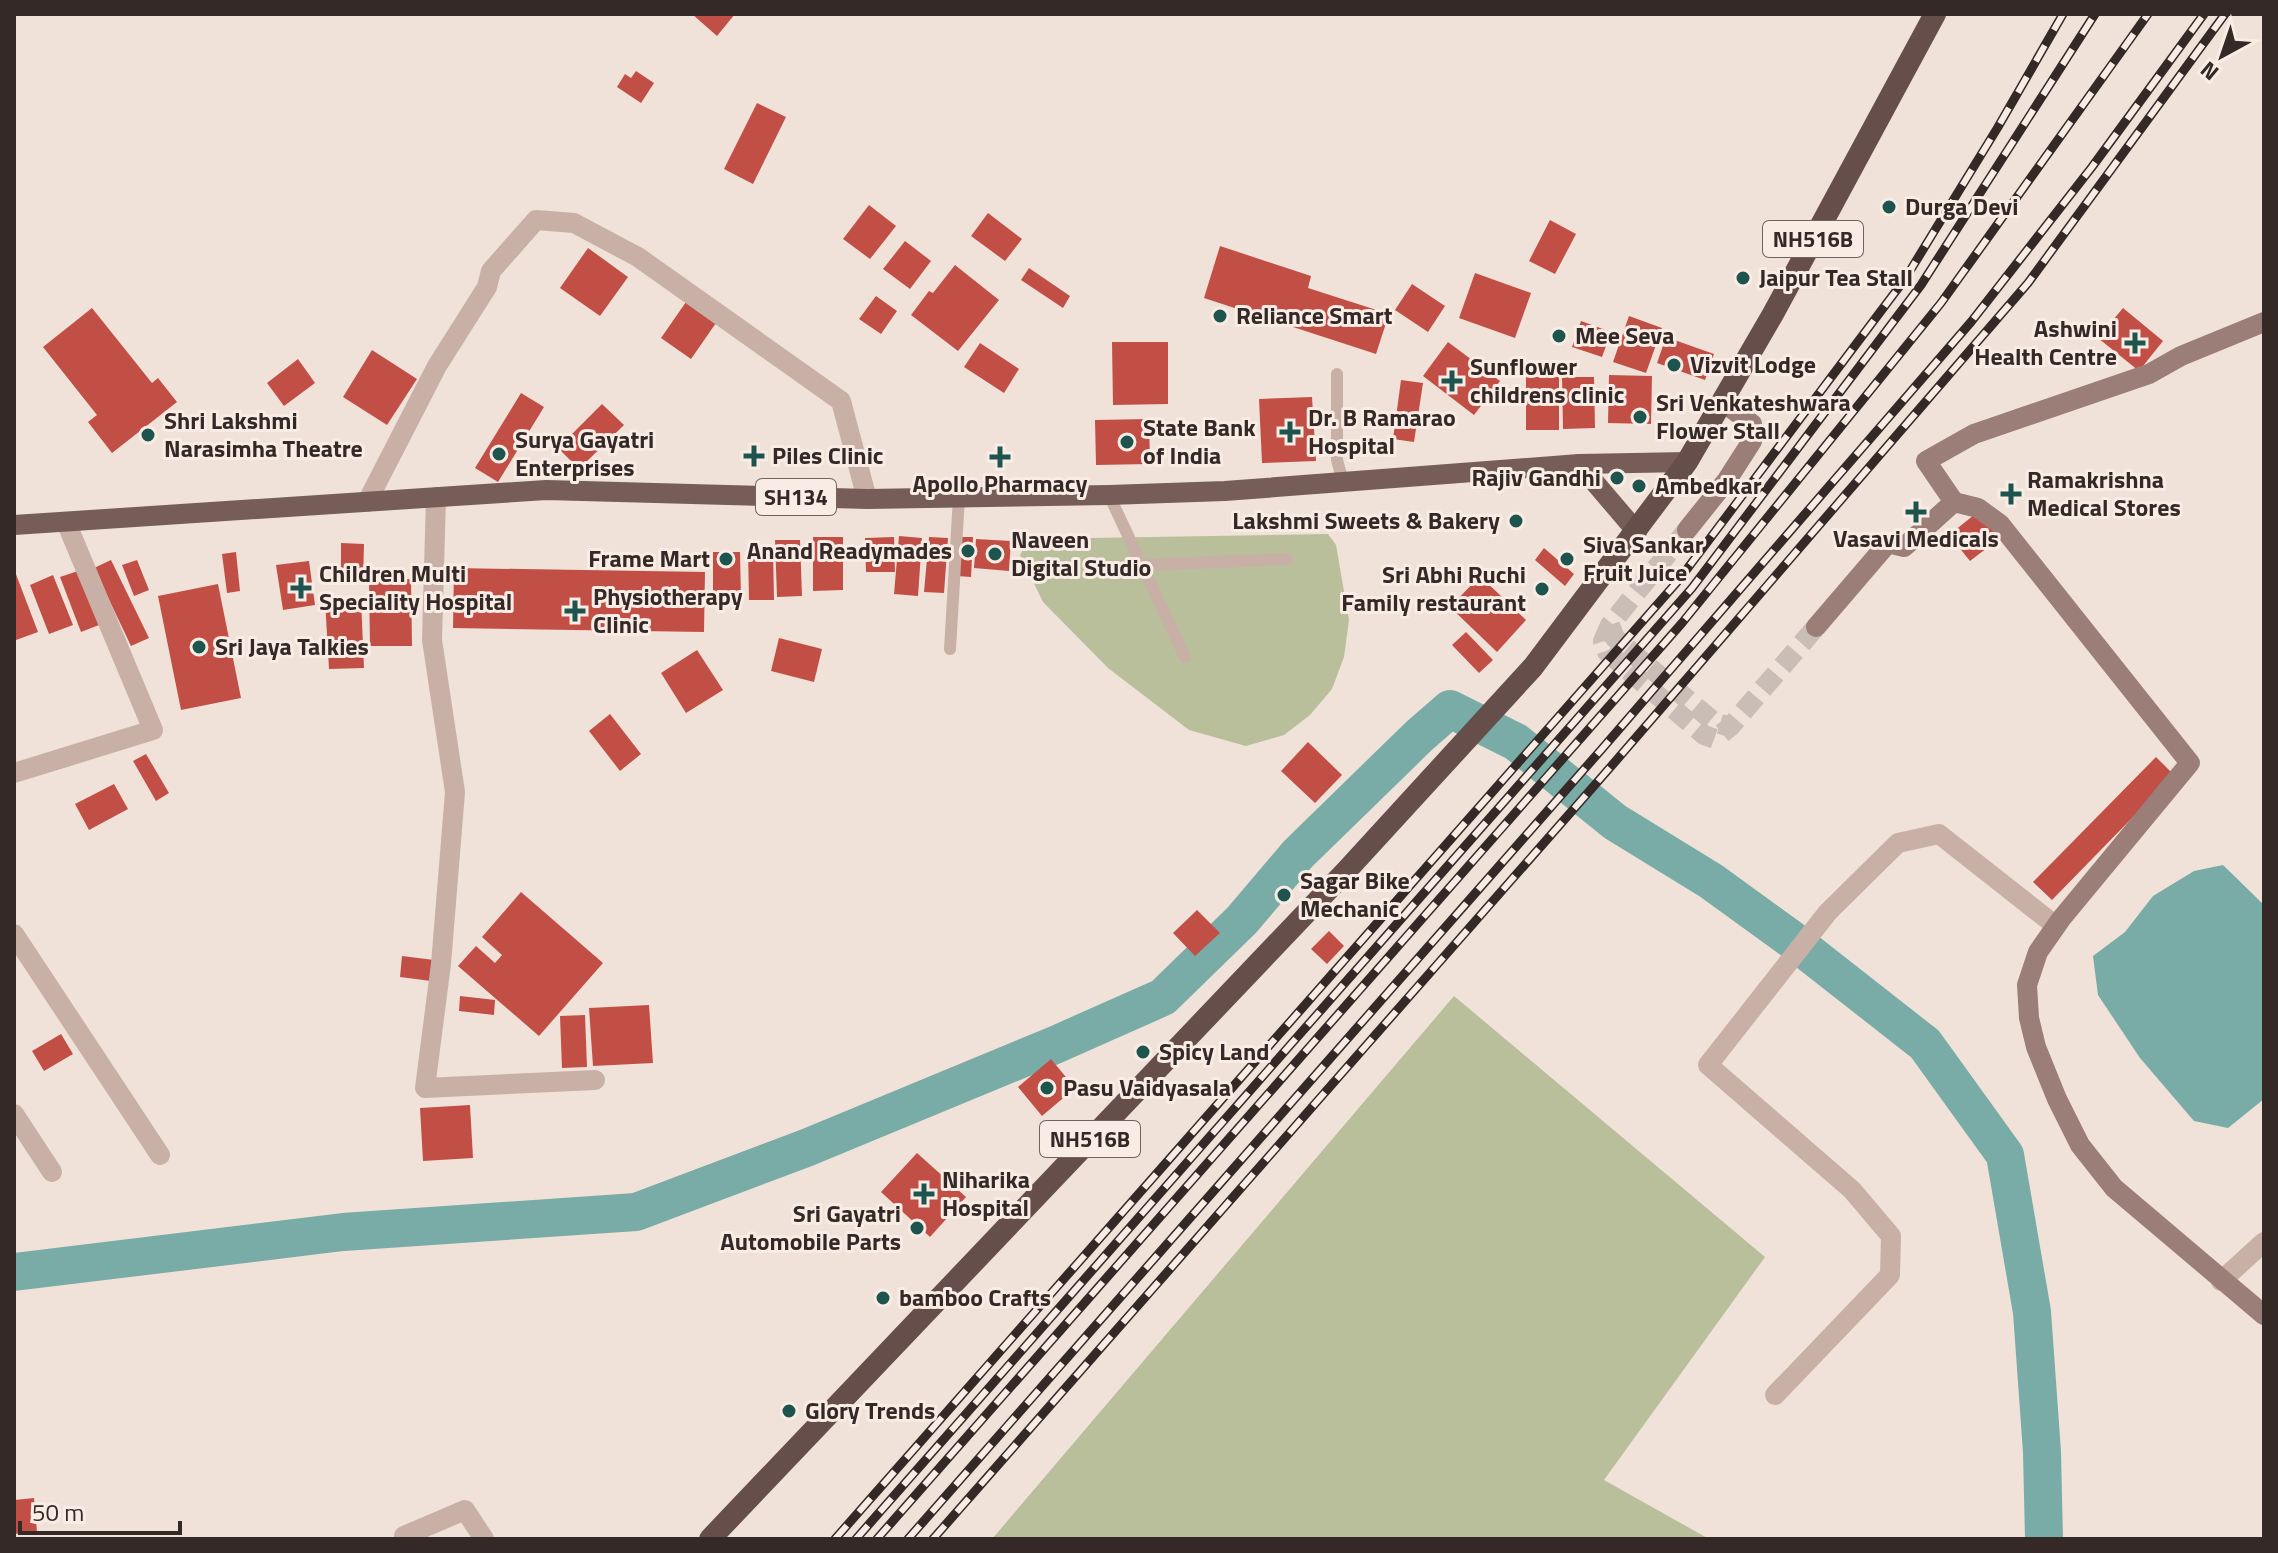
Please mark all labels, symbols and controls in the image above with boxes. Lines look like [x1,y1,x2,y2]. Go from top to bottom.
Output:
north arrow [2182,16,2262,96]
text: N [2192,53,2226,89]
place label: Durga Devi [1905,188,2018,224]
marker: Durga Devi [1880,198,1898,216]
road number: NH516B [1763,221,1863,257]
place label: Jaipur Tea Stall [1759,259,1913,295]
marker: Jaipur Tea Stall [1734,269,1752,287]
place label: Reliance Smart [1236,297,1393,333]
marker: Reliance Smart [1211,307,1229,325]
place label: Ashwini Health Centre [1974,310,2117,374]
place label: Mee Seva [1575,317,1674,353]
marker: Mee Seva [1550,327,1568,345]
marker: Ashwini Health Centre [2124,332,2146,354]
place label: Vizvit Lodge [1690,346,1816,382]
place label: Sunflower childrens clinic [1470,348,1624,412]
marker: Vizvit Lodge [1665,356,1683,374]
marker: Sunflower childrens clinic [1441,370,1463,392]
place label: Sri Venkateshwara Flower Stall [1656,384,1851,448]
place label: Dr. B Ramarao Hospital [1308,399,1456,463]
place label: Shri Lakshmi Narasimha Theatre [164,402,363,466]
marker: Sri Venkateshwara Flower Stall [1631,408,1649,426]
place label: State Bank of India [1143,409,1256,473]
place label: Surya Gayatri Enterprises [515,421,654,485]
marker: Dr. B Ramarao Hospital [1279,421,1301,443]
marker: Shri Lakshmi Narasimha Theatre [139,426,157,444]
marker: State Bank of India [1118,433,1136,451]
place label: Piles Clinic [772,437,884,473]
marker: Surya Gayatri Enterprises [490,445,508,463]
marker: Piles Clinic [743,445,765,467]
marker: Apollo Pharmacy [991,448,1009,466]
place label: Rajiv Gandhi [1471,459,1601,495]
place label: Ramakrishna Medical Stores [2027,461,2181,525]
place label: Apollo Pharmacy [913,465,1087,501]
place label: Ambedkar [1655,467,1762,503]
marker: Rajiv Gandhi [1608,469,1626,487]
marker: Ambedkar [1630,477,1648,495]
road number: SH134 [756,479,836,515]
marker: Ramakrishna Medical Stores [2002,485,2020,503]
place label: Lakshmi Sweets & Bakery [1232,502,1500,538]
marker: Vasavi Medicals [1907,503,1925,521]
marker: Lakshmi Sweets & Bakery [1507,512,1525,530]
place label: Vasavi Medicals [1833,520,1999,556]
place label: Naveen Digital Studio [1011,521,1151,585]
place label: Siva Sankar Fruit Juice [1583,526,1704,590]
place label: Anand Readymades [747,532,952,568]
place label: Frame Mart [588,540,710,576]
marker: Anand Readymades [959,542,977,560]
marker: Naveen Digital Studio [986,545,1004,563]
marker: Frame Mart [717,550,735,568]
marker: Siva Sankar Fruit Juice [1558,550,1576,568]
place label: Children Multi Speciality Hospital [319,555,512,619]
place label: Sri Abhi Ruchi Family restaurant [1341,556,1526,620]
marker: Children Multi Speciality Hospital [290,577,312,599]
place label: Physiotherapy Clinic [593,578,743,642]
marker: Sri Abhi Ruchi Family restaurant [1533,580,1551,598]
marker: Physiotherapy Clinic [564,600,586,622]
place label: Sri Jaya Talkies [215,628,369,664]
marker: Sri Jaya Talkies [190,638,208,656]
place label: Sagar Bike Mechanic [1300,862,1410,926]
marker: Sagar Bike Mechanic [1275,886,1293,904]
place label: Spicy Land [1159,1033,1269,1069]
marker: Spicy Land [1134,1043,1152,1061]
place label: Pasu Vaidyasala [1063,1069,1231,1105]
marker: Pasu Vaidyasala [1038,1079,1056,1097]
road number: NH516B [1040,1121,1140,1157]
place label: Niharika Hospital [942,1161,1030,1225]
marker: Niharika Hospital [913,1183,935,1205]
place label: Sri Gayatri Automobile Parts [720,1195,901,1259]
marker: Sri Gayatri Automobile Parts [908,1219,926,1237]
place label: bamboo Crafts [899,1279,1051,1315]
marker: bamboo Crafts [874,1289,892,1307]
place label: Glory Trends [805,1392,935,1428]
marker: Glory Trends [780,1402,798,1420]
scale bar [20,1485,180,1535]
text: 50 m [32,1494,84,1530]

